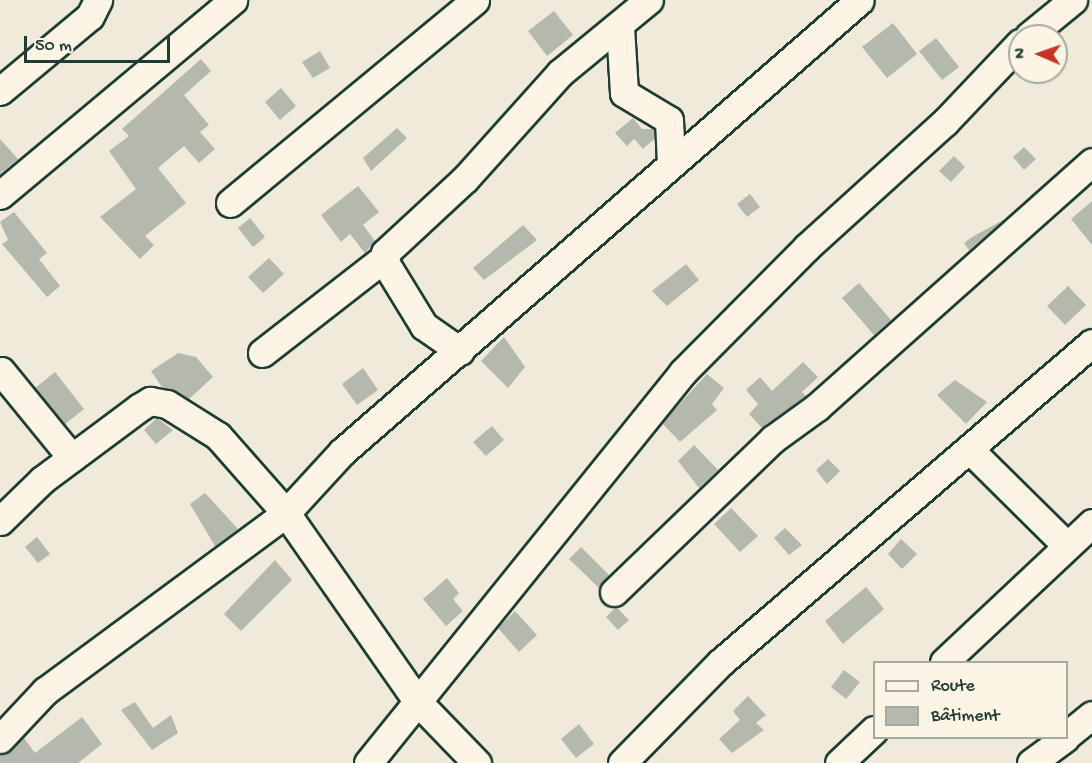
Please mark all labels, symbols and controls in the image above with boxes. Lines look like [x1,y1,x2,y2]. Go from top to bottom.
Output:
scale bar [27,24,172,62]
north arrow [1008,24,1068,84]
text: 50 m [35,36,72,57]
text: N [1012,48,1031,59]
legend [873,661,1068,739]
text: Route [931,676,975,697]
text: Bâtiment [931,706,999,727]

